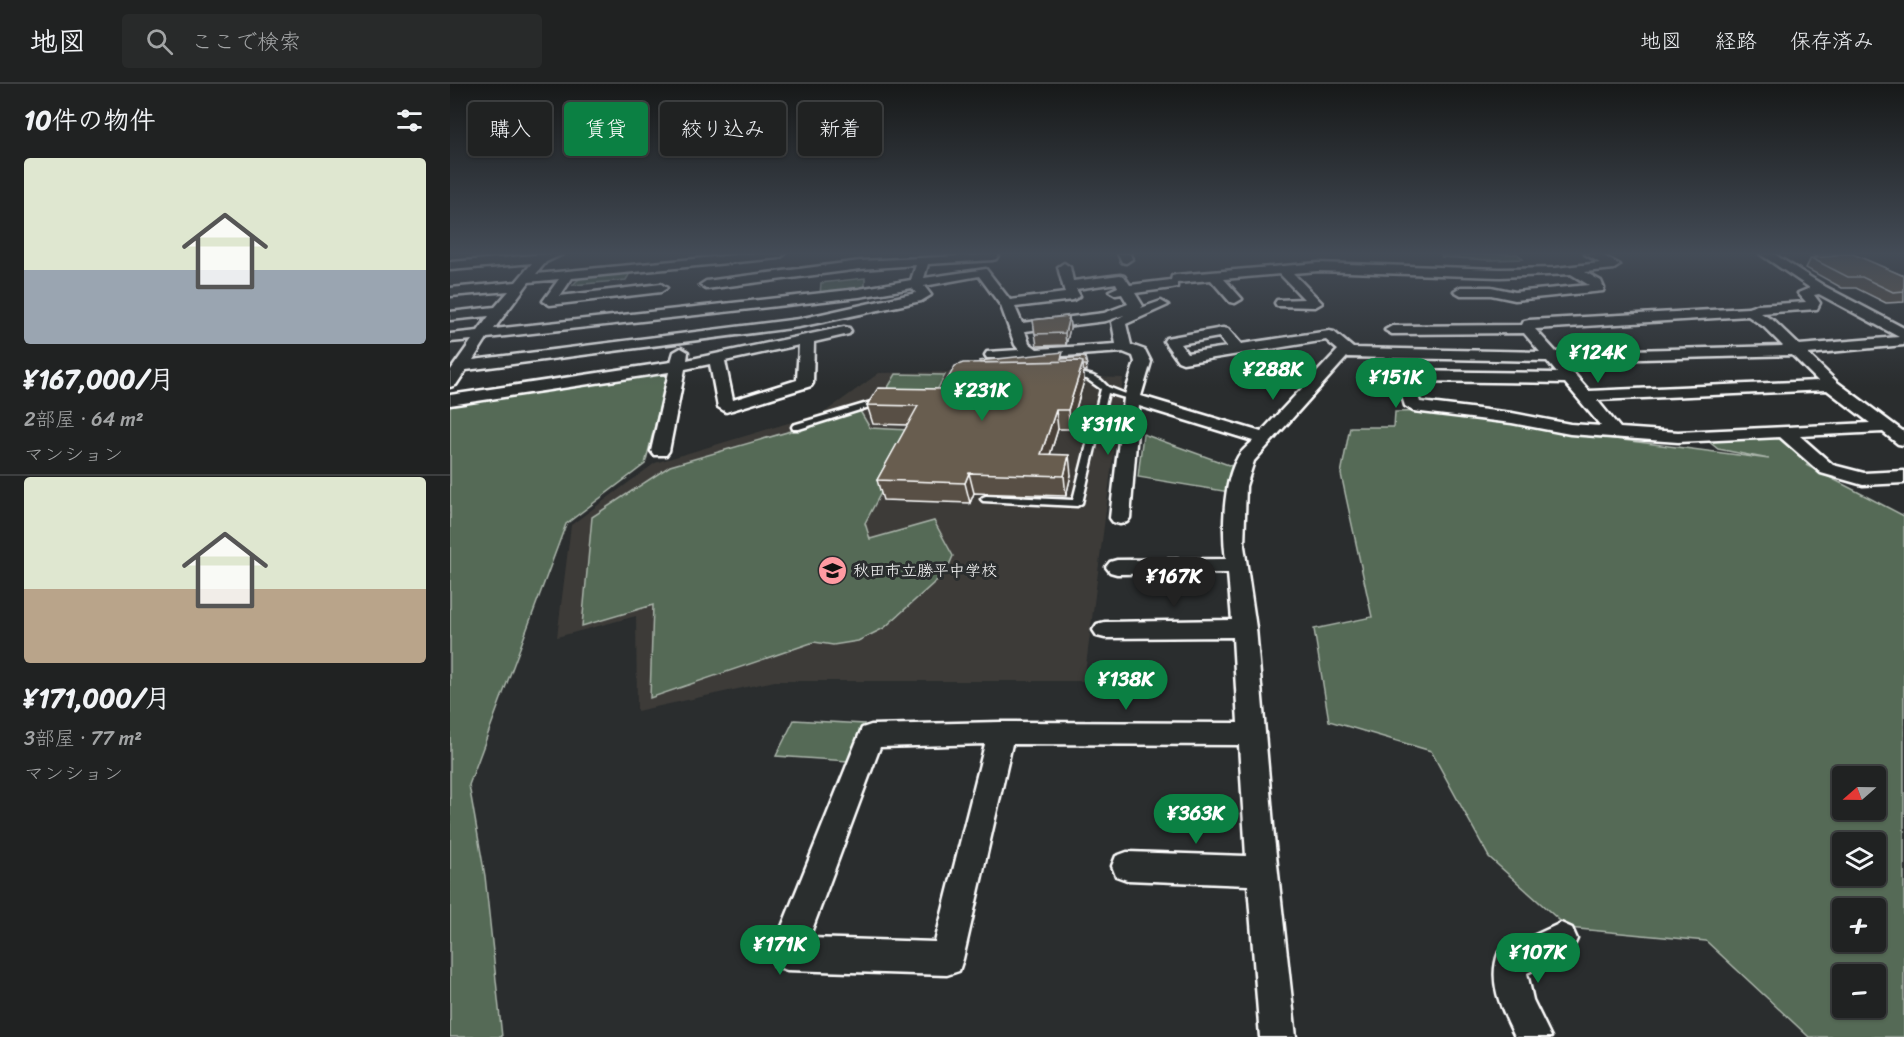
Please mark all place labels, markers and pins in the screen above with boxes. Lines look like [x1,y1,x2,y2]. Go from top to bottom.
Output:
pin: ¥124K [1556,333,1640,384]
pin: ¥288K [1231,350,1315,401]
pin: ¥151K [1354,358,1438,409]
pin: ¥231K [940,371,1024,422]
pin: ¥311K [1066,405,1150,456]
school or university icon: 秋田市立勝平中学校 [816,554,848,586]
place label: 秋田市立勝平中学校 [853,556,997,585]
pin: ¥167K [1132,557,1216,608]
pin: ¥138K [1084,660,1168,711]
pin: ¥363K [1154,794,1238,845]
pin: ¥171K [738,925,822,976]
pin: ¥107K [1496,933,1580,984]

